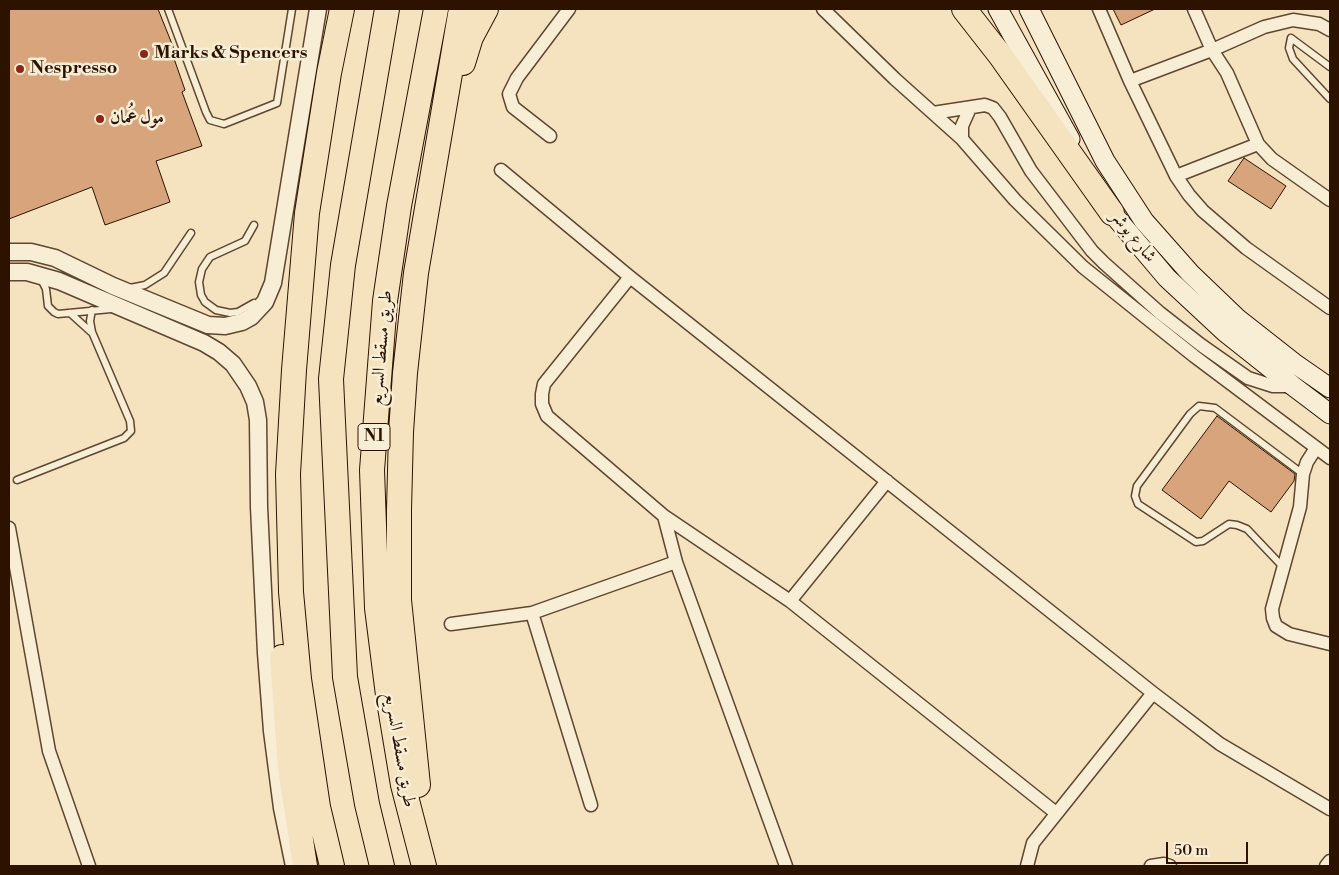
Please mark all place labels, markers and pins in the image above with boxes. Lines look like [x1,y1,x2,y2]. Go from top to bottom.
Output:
place label: Marks & Spencers [154,43,307,65]
marker: Marks & Spencers [138,48,150,60]
place label: Nespresso [30,58,117,80]
marker: Nespresso [14,63,26,75]
place label: مول عُمان [110,108,164,130]
marker: مول عُمان [94,113,106,125]

